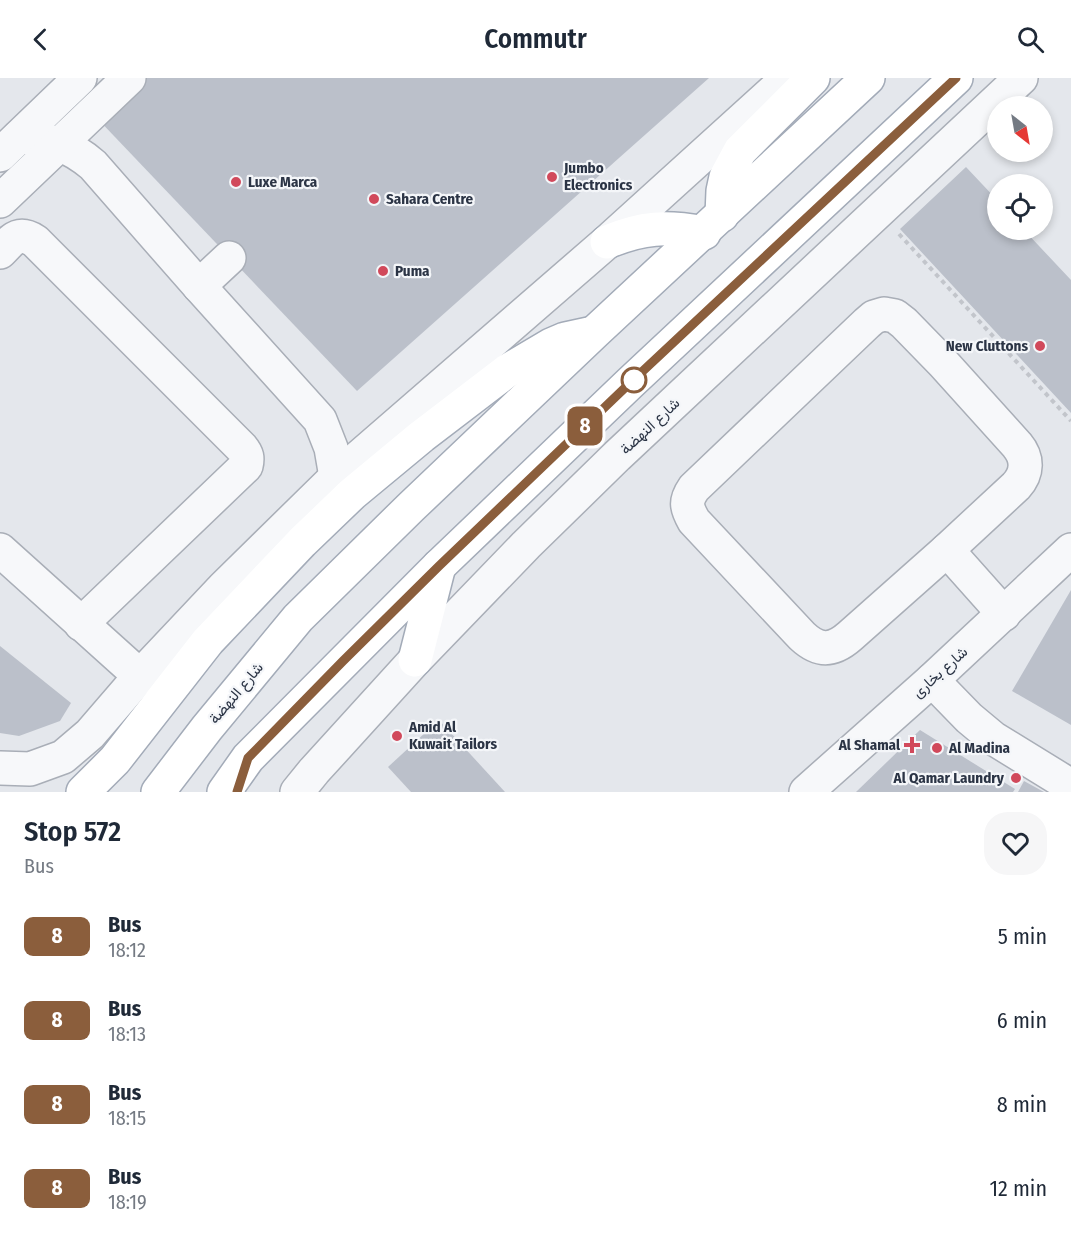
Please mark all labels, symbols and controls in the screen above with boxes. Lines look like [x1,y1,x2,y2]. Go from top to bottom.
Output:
icon: back [24,23,57,56]
text: Commutr [484,23,587,55]
icon: search [1014,23,1047,56]
north arrow [987,96,1053,162]
map controls [987,96,1053,240]
place label: Jumbo Electronics [563,159,633,194]
marker: Jumbo Electronics [545,170,559,184]
place label: Luxe Marca [248,173,318,191]
button: locate [987,174,1053,240]
marker: Luxe Marca [229,175,243,189]
place label: Sahara Centre [386,190,474,208]
marker: Sahara Centre [367,192,381,206]
place label: Puma [395,262,430,280]
marker: Puma [376,264,390,278]
place label: New Cluttons [946,337,1028,355]
marker: New Cluttons [1033,339,1047,353]
unlabelled marker [621,367,647,393]
street label: شارع النهضة [617,394,685,460]
line badge: 8 [566,406,604,446]
text: 8 [579,413,591,439]
street label: شارع بخارى [909,642,973,703]
street label: شارع النهضة [205,658,269,729]
place label: Amid Al Kuwait Tailors [408,718,497,753]
marker: Amid Al Kuwait Tailors [390,729,404,743]
place label: Al Shamal [838,736,901,754]
marker: Al Shamal [905,738,919,752]
place label: Al Madina [948,739,1011,757]
marker: Al Madina [930,741,944,755]
place label: Al Qamar Laundry [893,769,1005,787]
marker: Al Qamar Laundry [1009,771,1023,785]
button: heart [984,812,1047,875]
text: Stop 572 [24,815,121,848]
text: Bus [24,854,54,878]
text: Bus [108,911,141,938]
text: 8 [51,923,63,949]
text: 5 min [998,923,1047,950]
text: 18:12 [108,938,146,962]
text: Bus [108,995,141,1022]
text: 8 [51,1007,63,1033]
text: 6 min [997,1007,1047,1034]
text: 18:13 [108,1022,146,1046]
text: Bus [108,1079,141,1106]
text: 8 [51,1091,63,1117]
text: 8 min [997,1091,1047,1118]
text: 18:15 [108,1106,146,1130]
text: Bus [108,1163,141,1190]
text: 8 [51,1175,63,1201]
text: 12 min [989,1175,1047,1202]
text: 18:19 [108,1190,147,1214]

